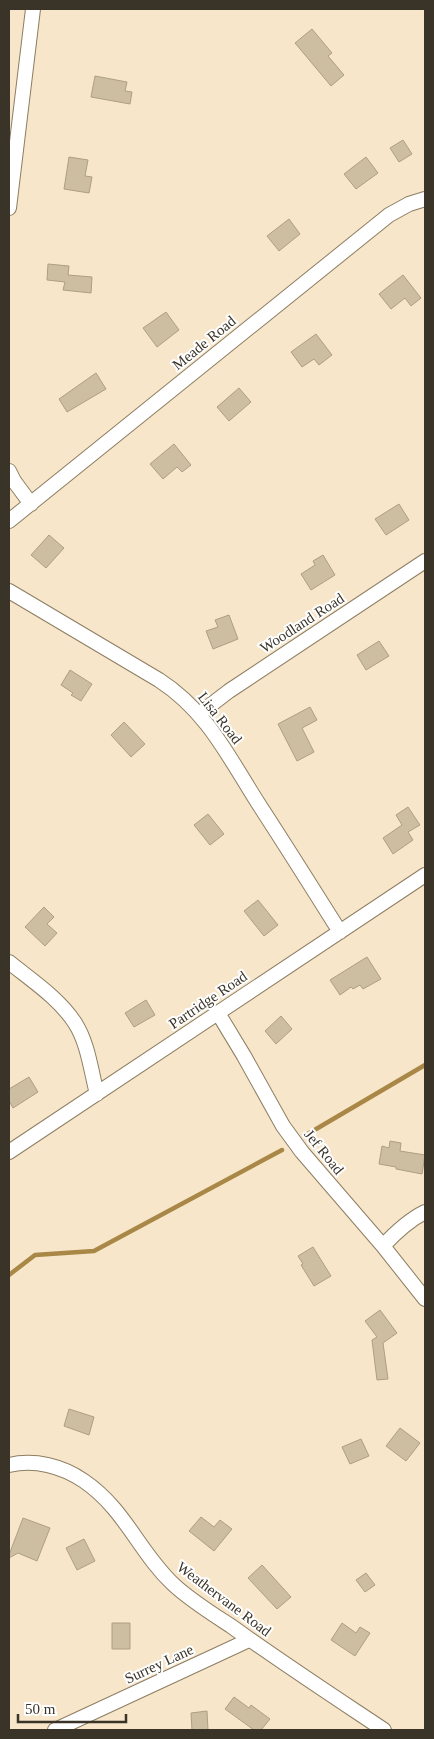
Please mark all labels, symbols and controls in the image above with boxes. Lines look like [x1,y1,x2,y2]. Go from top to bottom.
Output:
street label: Meade Road [169,312,239,373]
street label: Woodland Road [257,590,347,656]
street label: Lisa Road [195,689,245,747]
street label: Partridge Road [166,968,250,1032]
street label: Jef Road [301,1126,347,1178]
street label: Weathervane Road [174,1559,274,1640]
street label: Surrey Lane [122,1641,196,1687]
scale bar [18,1692,125,1724]
text: 50 m [25,1701,56,1717]

